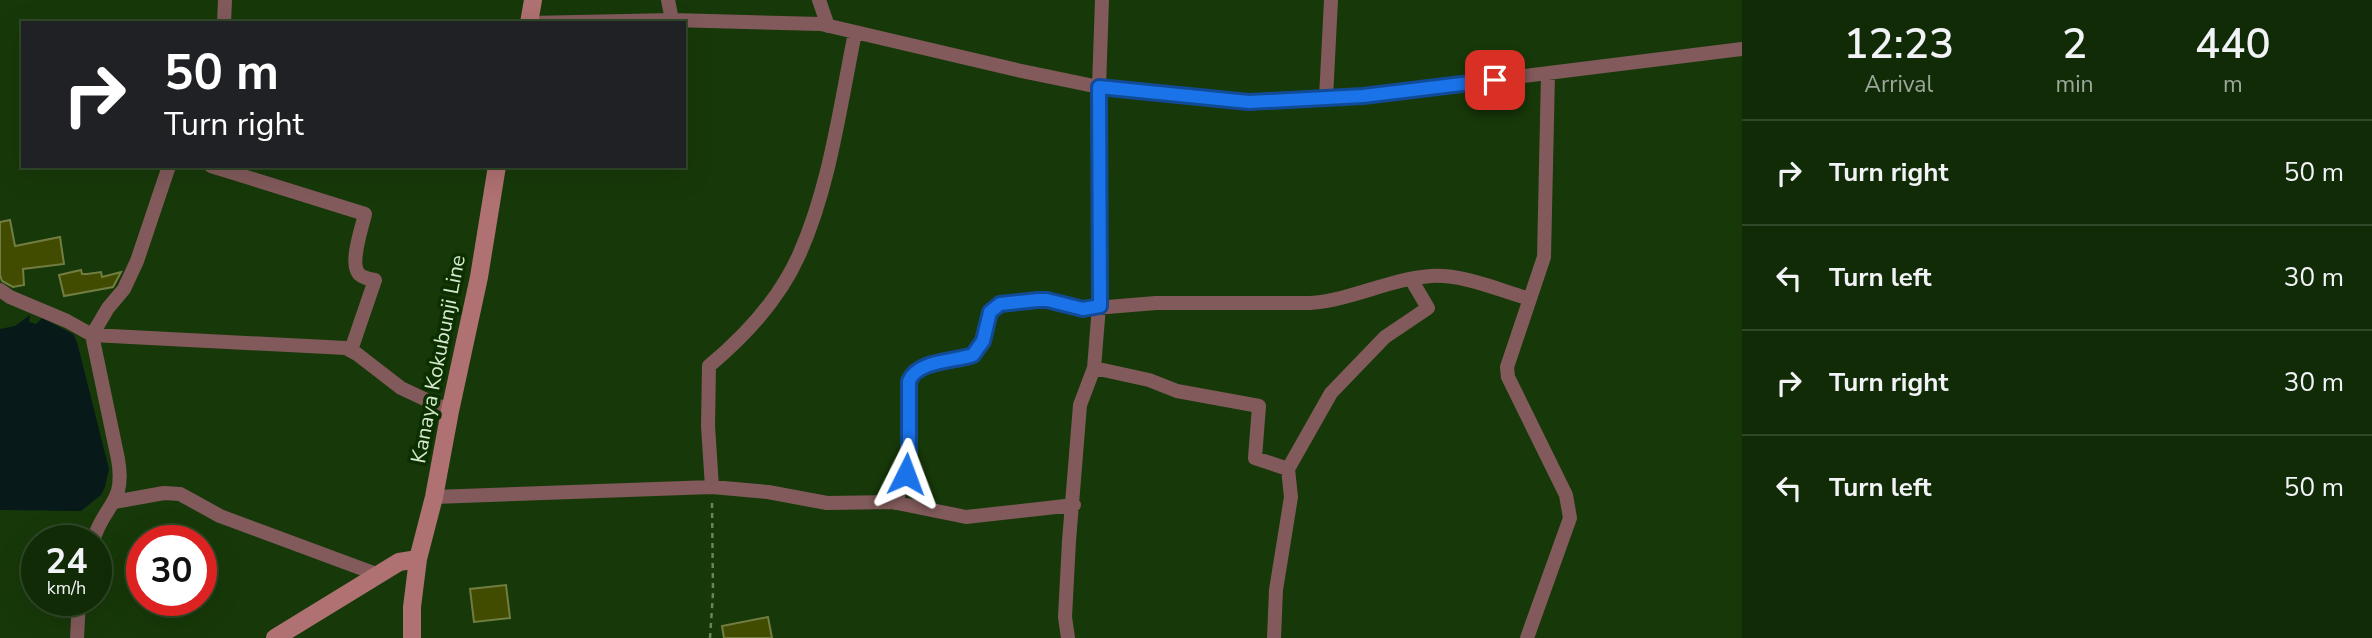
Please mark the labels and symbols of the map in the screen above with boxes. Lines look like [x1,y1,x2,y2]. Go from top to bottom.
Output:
pin [1465,50,1525,110]
street label: Kanaya Kokubunji Line [404,252,472,466]
position arrow [869,437,943,511]
speed limit sign: 30 [126,525,217,616]

